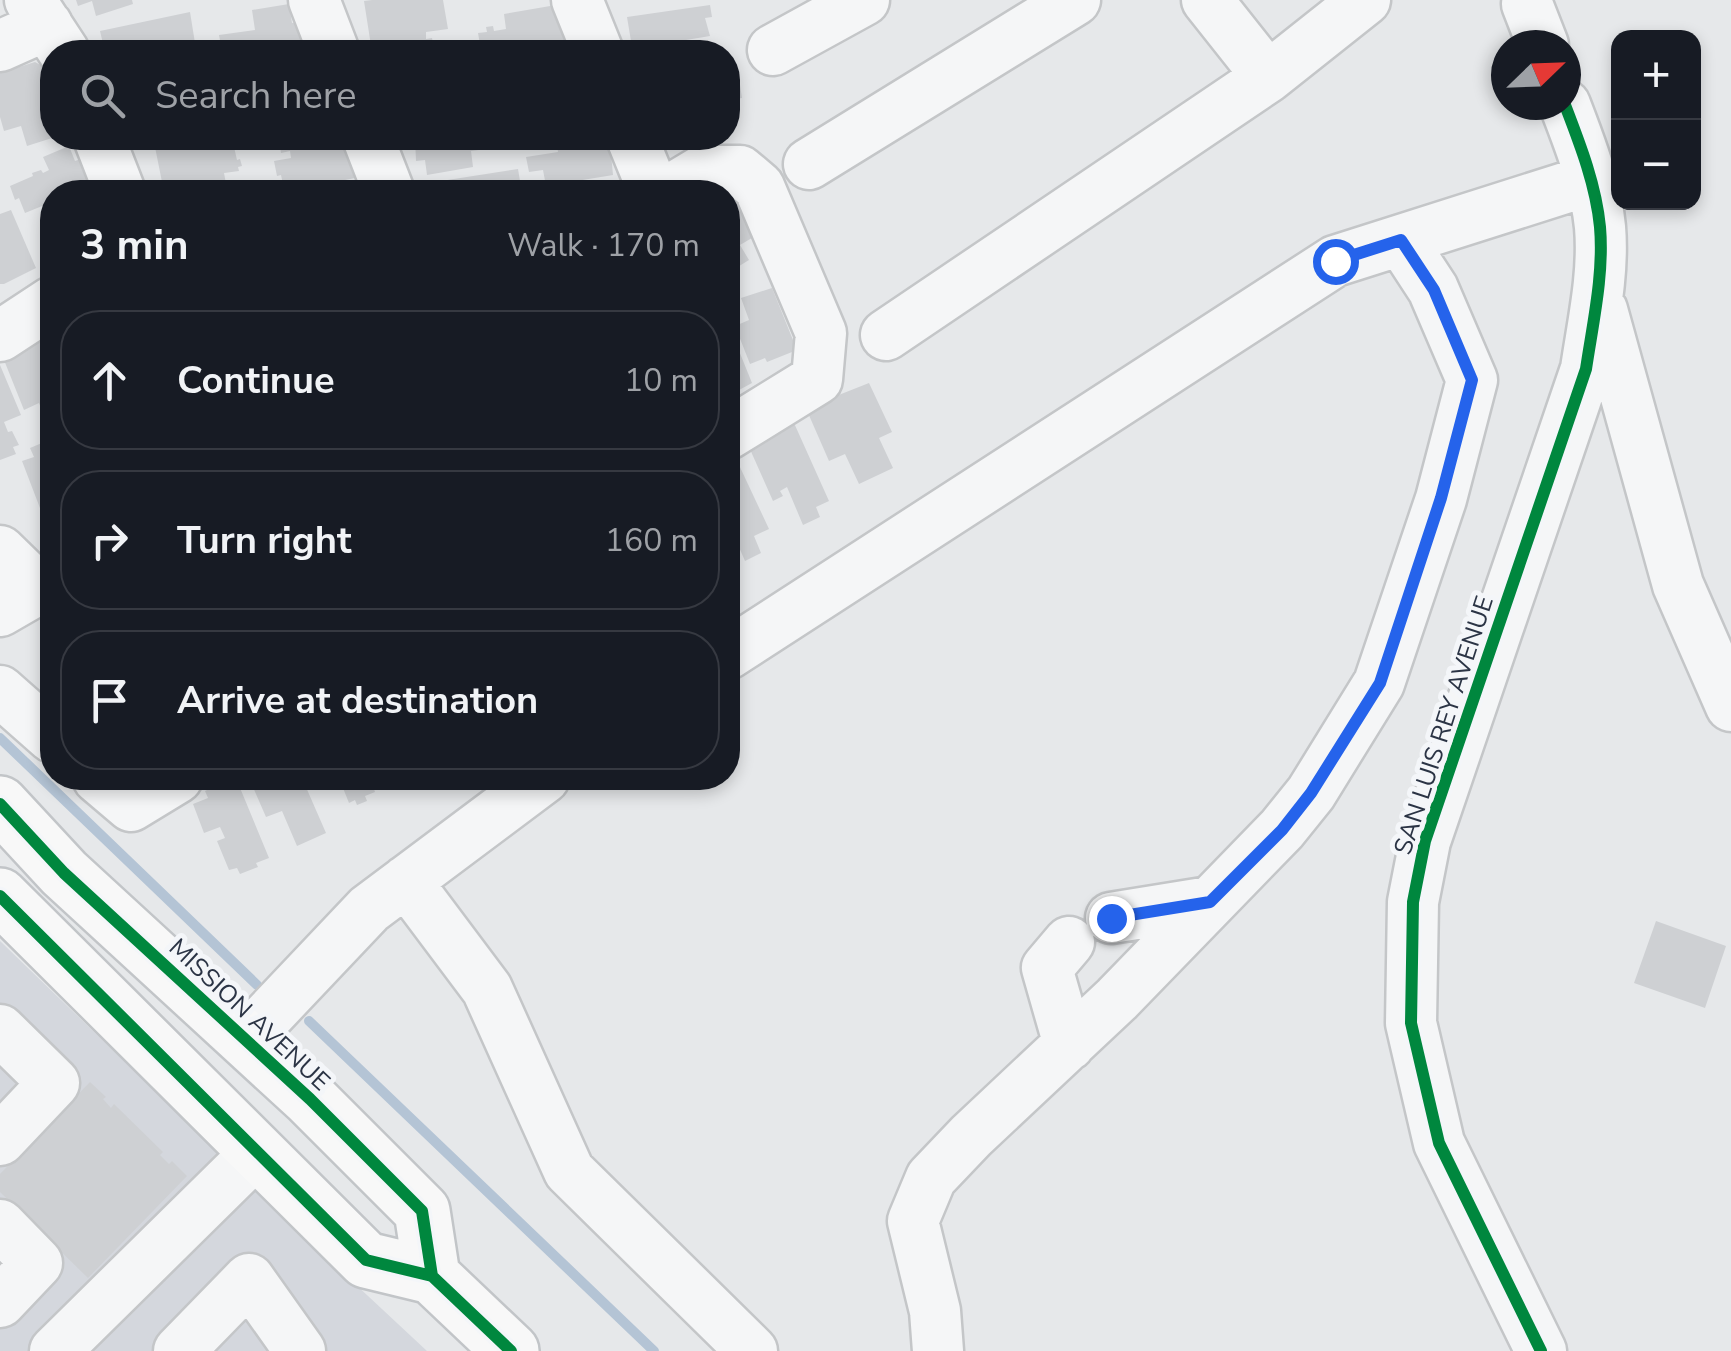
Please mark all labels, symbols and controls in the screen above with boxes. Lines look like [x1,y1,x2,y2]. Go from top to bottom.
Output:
north arrow [1491,30,1581,120]
map controls [1611,30,1701,210]
button: + [1611,30,1701,120]
search box [40,40,740,150]
icon: search [75,68,130,123]
text: Search here [155,70,356,121]
button: − [1611,120,1701,210]
text: 3 min [80,217,189,274]
text: Walk · 170 m [507,224,700,267]
route start [1313,239,1359,285]
icon: ahead [82,353,137,408]
text: Continue [177,355,335,406]
text: 10 m [624,359,698,402]
icon: right [82,513,137,568]
text: Turn right [177,515,352,566]
text: 160 m [605,519,698,562]
street label: SAN LUIS REY AVENUE [1386,592,1502,859]
icon: arrive [82,673,137,728]
text: Arrive at destination [177,675,538,726]
route end [1089,896,1135,942]
street label: MISSION AVENUE [161,931,337,1098]

